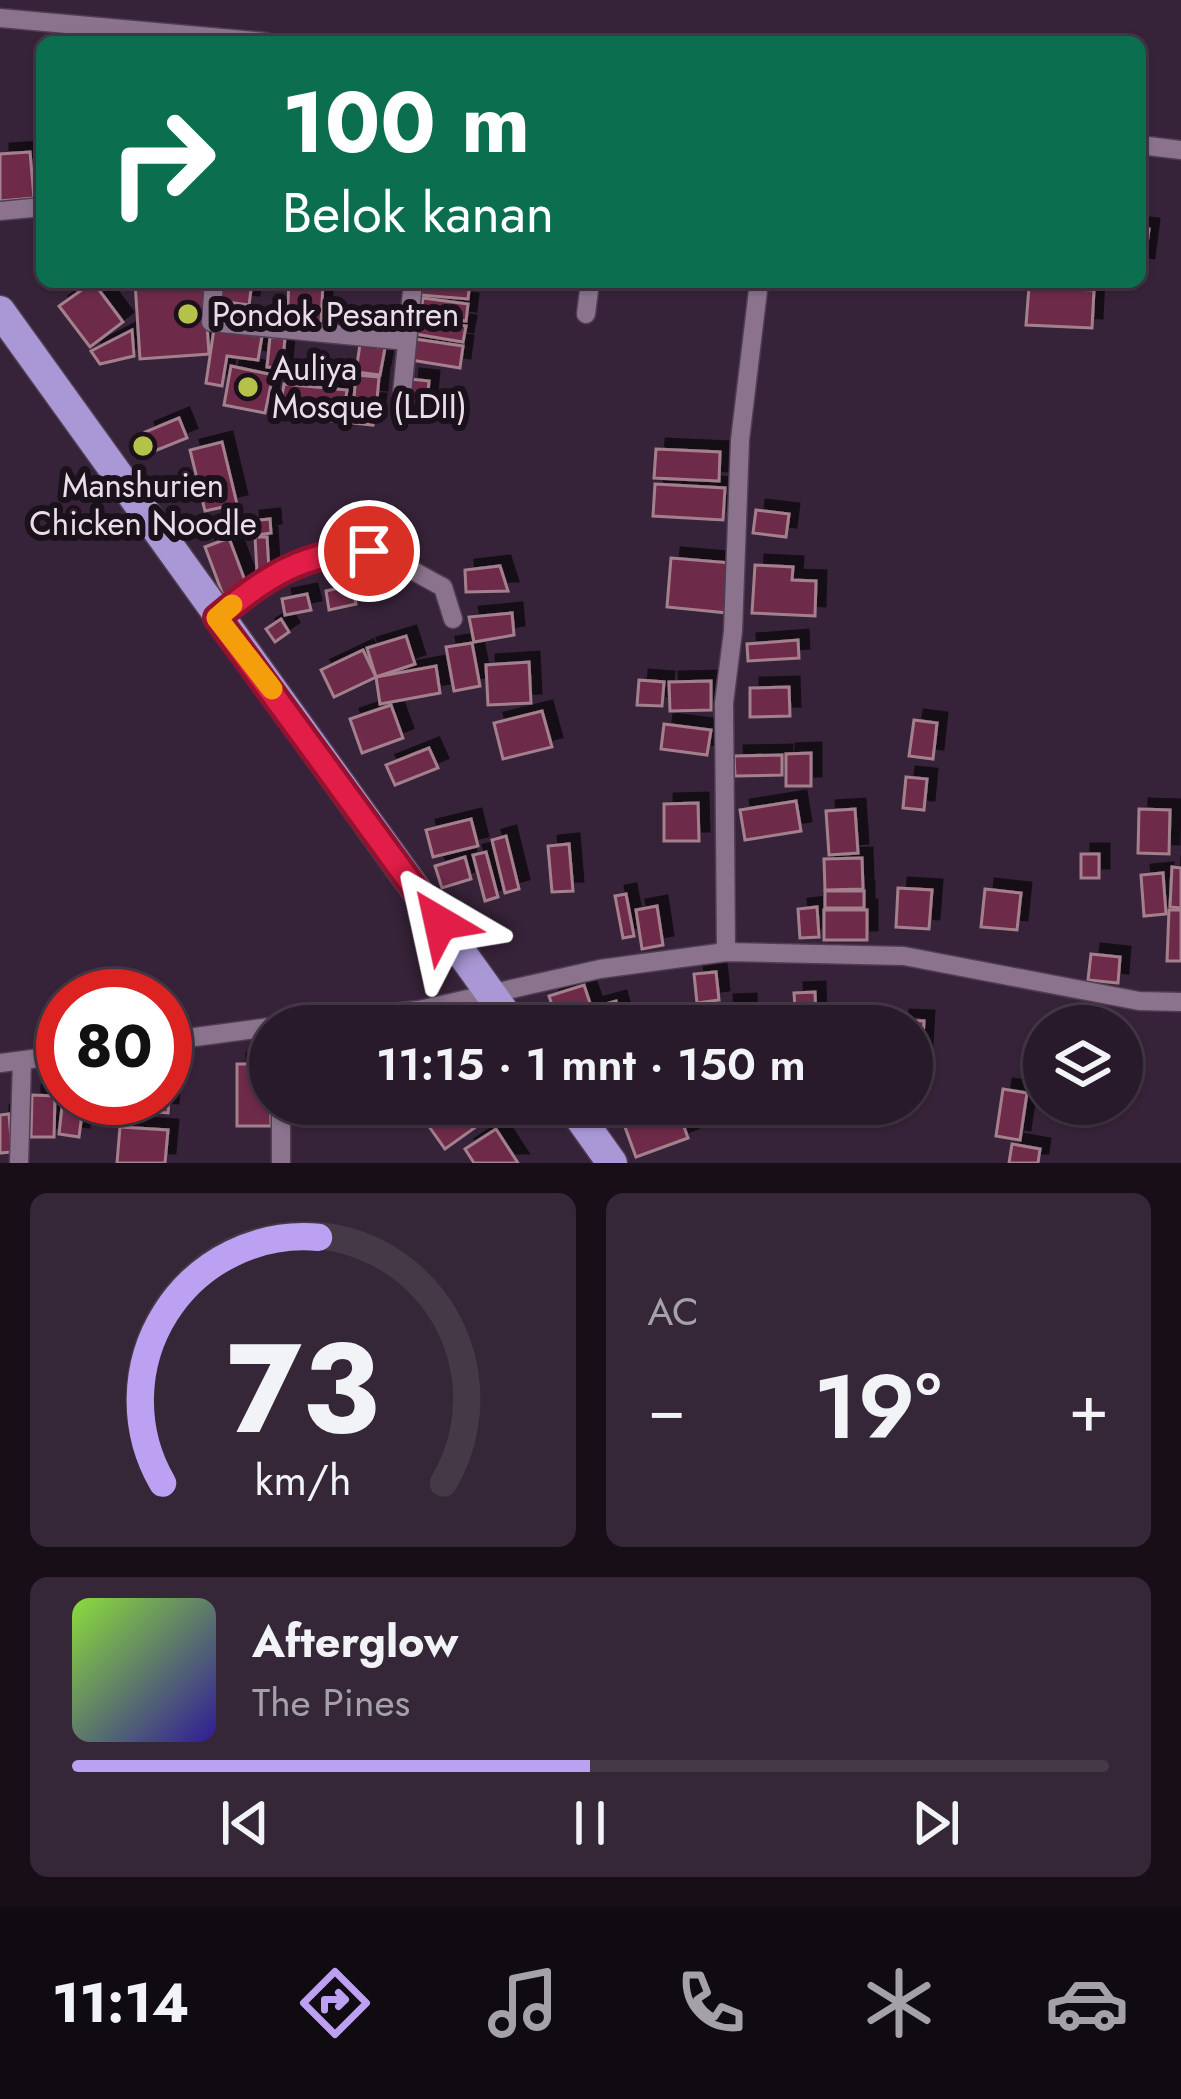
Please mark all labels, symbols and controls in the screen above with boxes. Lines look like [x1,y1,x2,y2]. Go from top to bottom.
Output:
text: 100 m [282,62,530,184]
icon: right [84,84,240,240]
text: Belok kanan [282,174,554,252]
place label: Pondok Pesantren [212,291,459,338]
marker: Pondok Pesantren [175,301,201,327]
place label: Auliya Mosque (LDII) [272,345,467,430]
marker: Auliya Mosque (LDII) [235,374,261,400]
marker: Manshurien Chicken Noodle [130,433,156,459]
place label: Manshurien Chicken Noodle [29,462,257,547]
pin [318,500,420,602]
icon: arrive [336,518,402,584]
position arrow [377,860,503,986]
speed limit sign: 80 [36,969,192,1125]
map controls [1023,1005,1143,1125]
button: layers [1023,1005,1143,1125]
text: 11:15 · 1 mnt · 150 m [376,1032,806,1097]
text: AC [648,1283,699,1340]
text: 73 [226,1298,379,1479]
text: 19° [813,1342,941,1472]
text: − [648,1360,686,1456]
text: + [1068,1360,1109,1456]
text: km/h [254,1449,351,1511]
text: Afterglow [252,1609,458,1674]
text: The Pines [252,1674,410,1731]
icon: previous [212,1790,278,1856]
icon: pause [557,1790,623,1856]
icon: next [903,1790,969,1856]
icon: directions [293,1961,377,2045]
icon: music [481,1961,565,2045]
icon: phone [669,1961,753,2045]
icon: climate [857,1961,941,2045]
icon: car [1045,1961,1129,2045]
text: 11:14 [52,1964,190,2042]

